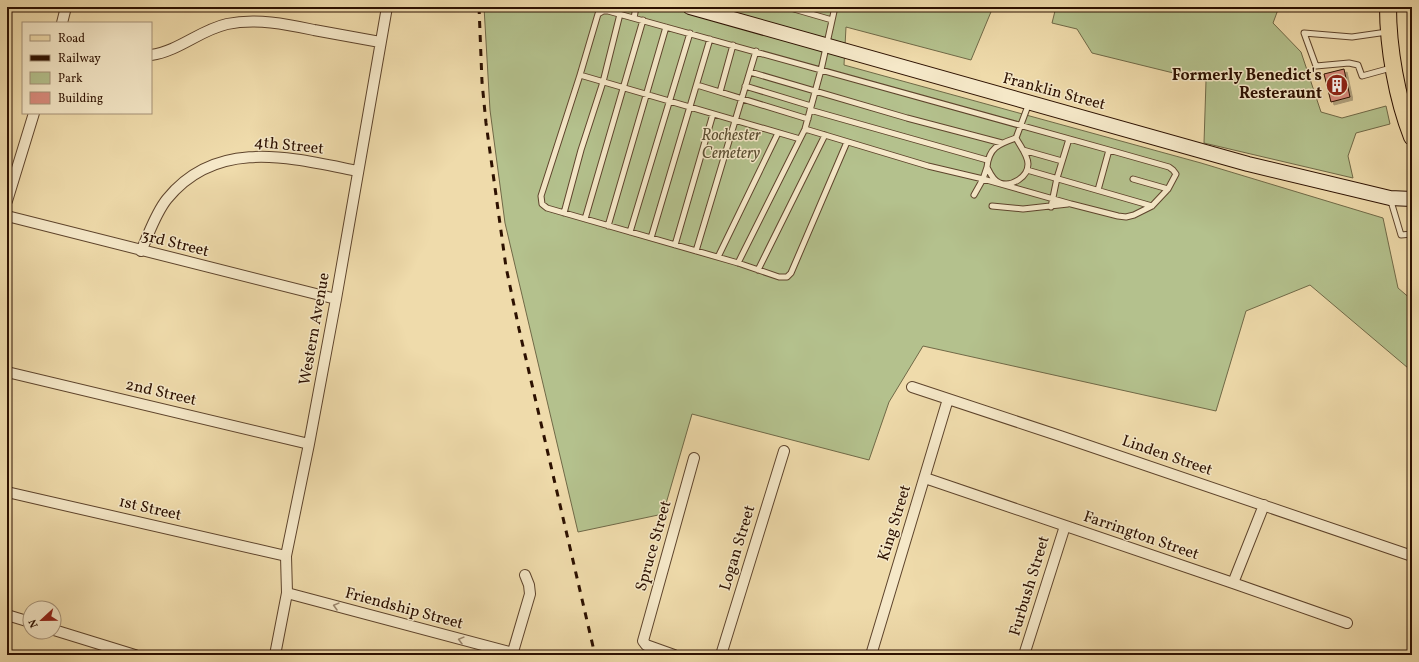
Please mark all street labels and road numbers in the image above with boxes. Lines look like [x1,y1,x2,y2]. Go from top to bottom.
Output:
street label: Franklin Street [1000,68,1108,116]
street label: 4th Street [253,131,325,161]
street label: 3rd Street [139,225,212,263]
street label: Western Avenue [294,271,336,387]
street label: 2nd Street [123,374,199,412]
street label: Linden Street [1119,430,1216,482]
street label: King Street [873,482,917,564]
street label: 1st Street [116,491,184,527]
street label: Spruce Street [631,498,678,594]
street label: Logan Street [715,502,762,593]
street label: Farrington Street [1080,506,1202,566]
street label: Furbush Street [1004,533,1056,639]
street label: Friendship Street [342,583,466,635]

